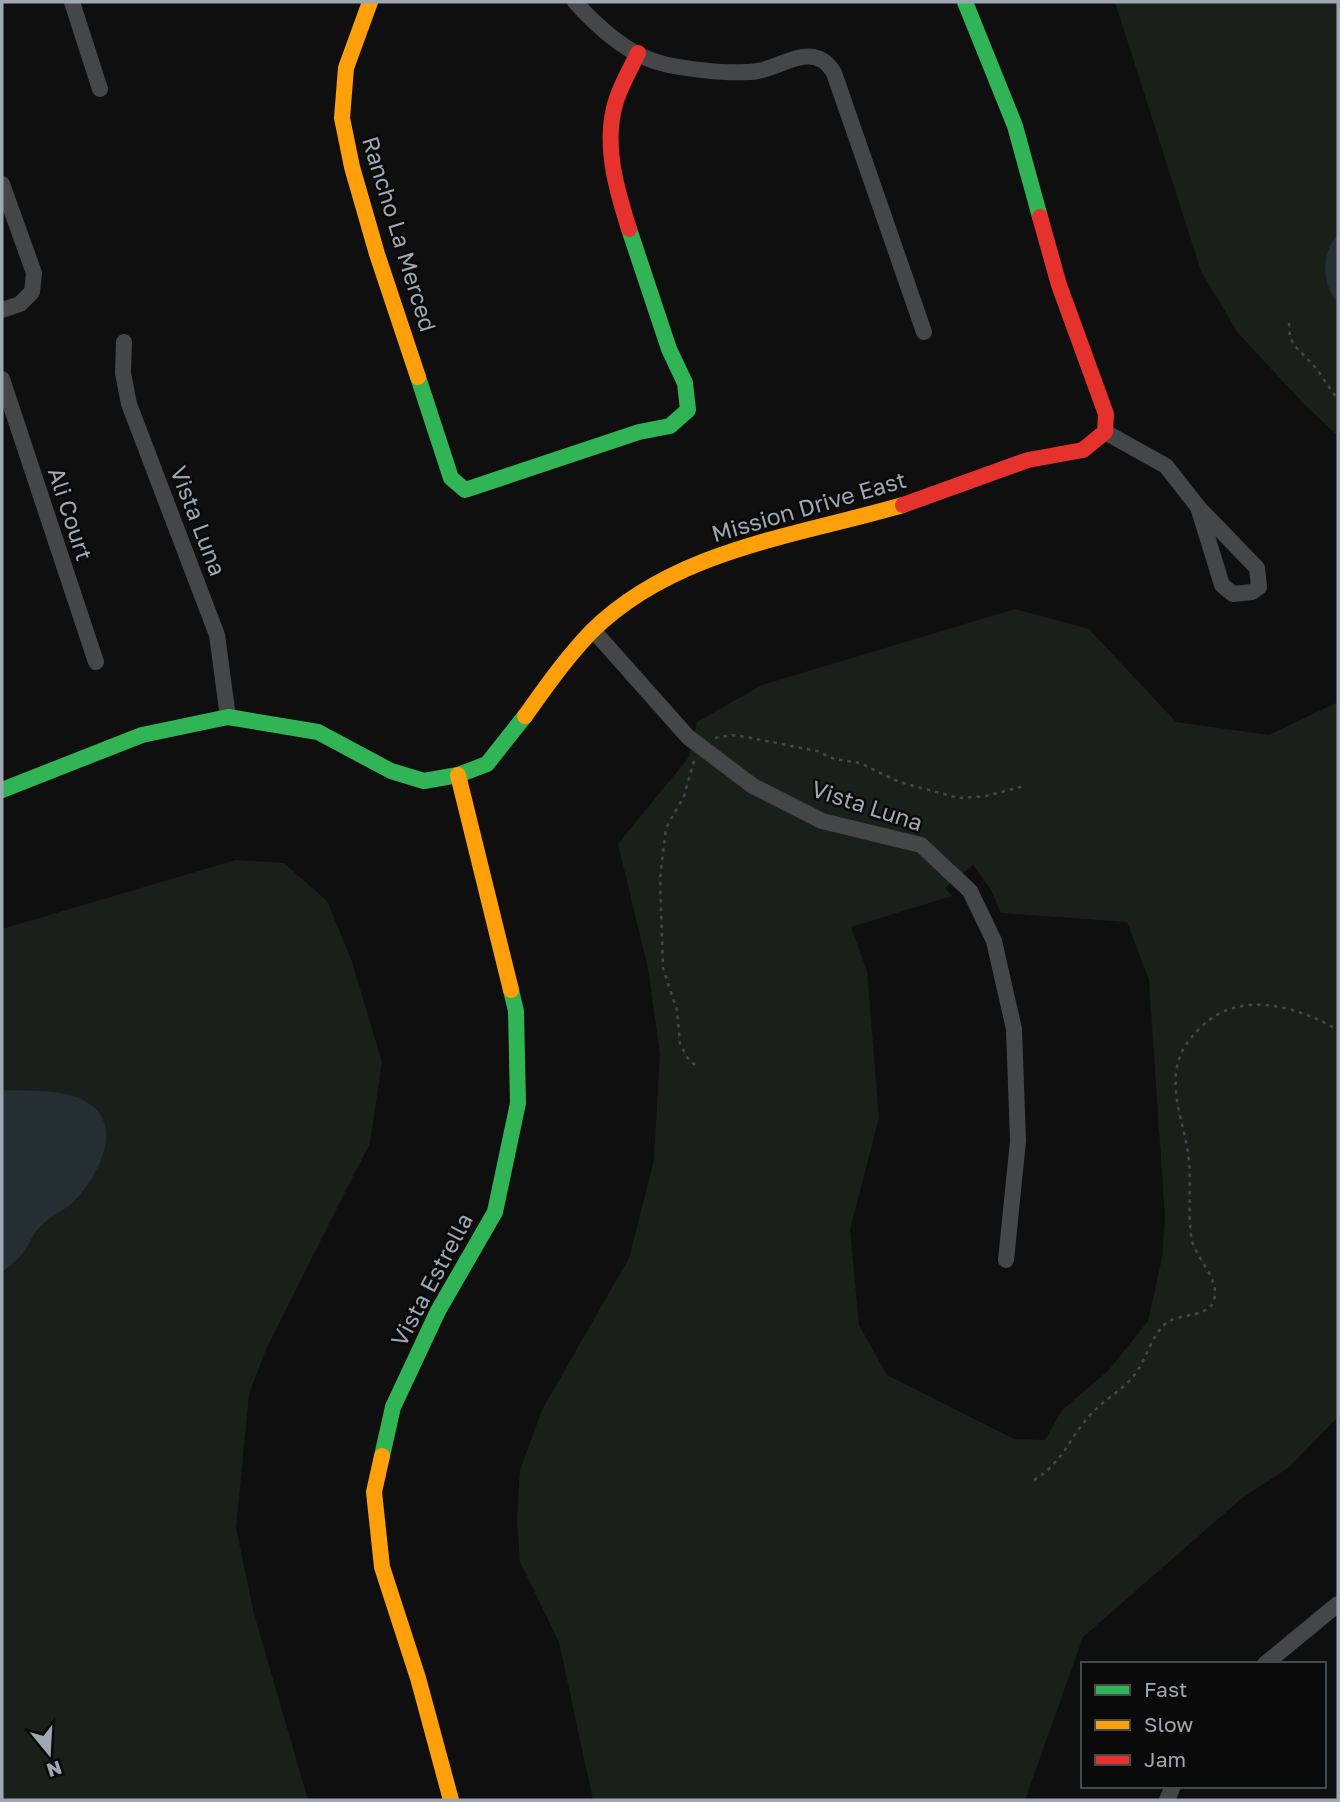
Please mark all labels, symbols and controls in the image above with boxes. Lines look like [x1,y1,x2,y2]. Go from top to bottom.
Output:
street label: Rancho La Merced [357,133,443,335]
street label: Vista Luna [165,462,233,580]
street label: Ali Court [43,464,99,564]
street label: Mission Drive East [708,465,909,547]
street label: Vista Luna [808,774,927,836]
street label: Vista Estrella [384,1208,478,1351]
legend [1081,1662,1326,1788]
text: Fast [1144,1676,1187,1702]
text: Slow [1144,1711,1193,1737]
north arrow [14,1718,84,1788]
text: Jam [1144,1746,1186,1772]
text: N [44,1756,65,1783]

